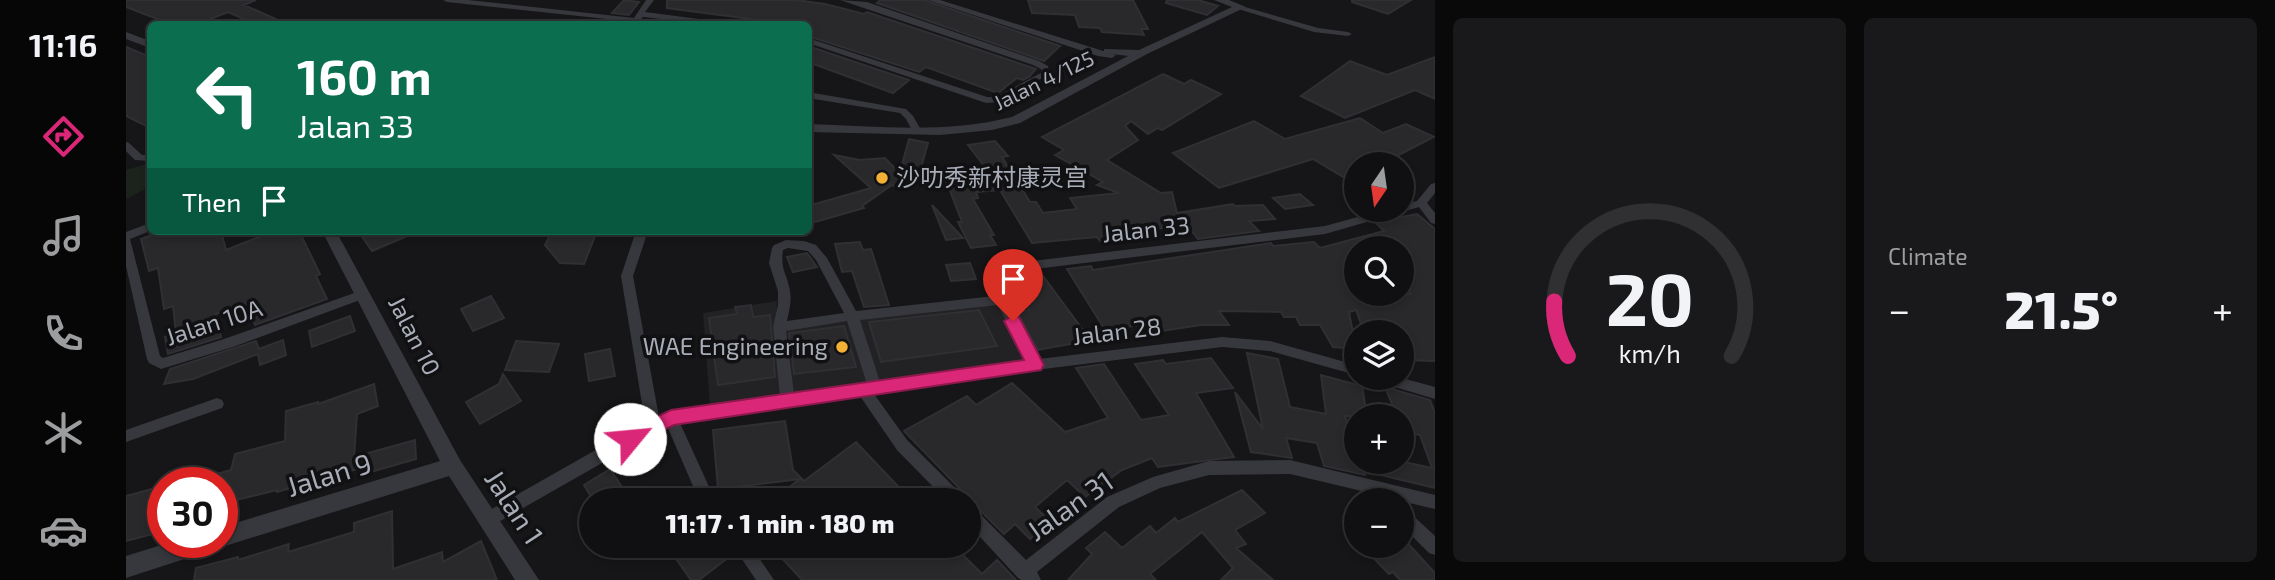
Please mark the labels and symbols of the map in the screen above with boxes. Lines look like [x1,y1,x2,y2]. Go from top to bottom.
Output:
street label: Jalan 4/125 [989,45,1098,115]
north arrow [1344,152,1414,222]
place label: 沙叻秀新村康灵宫 [896,162,1088,191]
marker: 沙叻秀新村康灵宫 [874,170,890,186]
street label: Jalan 33 [1101,210,1191,248]
pin [983,249,1043,321]
street label: Jalan 10 [383,291,448,380]
street label: Jalan 10A [162,292,266,351]
street label: Jalan 28 [1071,311,1163,350]
place label: WAE Engineering [643,331,828,360]
marker: WAE Engineering [834,339,850,355]
position arrow [593,402,667,476]
street label: Jalan 9 [282,445,375,503]
street label: Jalan 1 [478,463,551,550]
street label: Jalan 31 [1020,463,1119,547]
speed limit sign: 30 [147,467,238,558]

